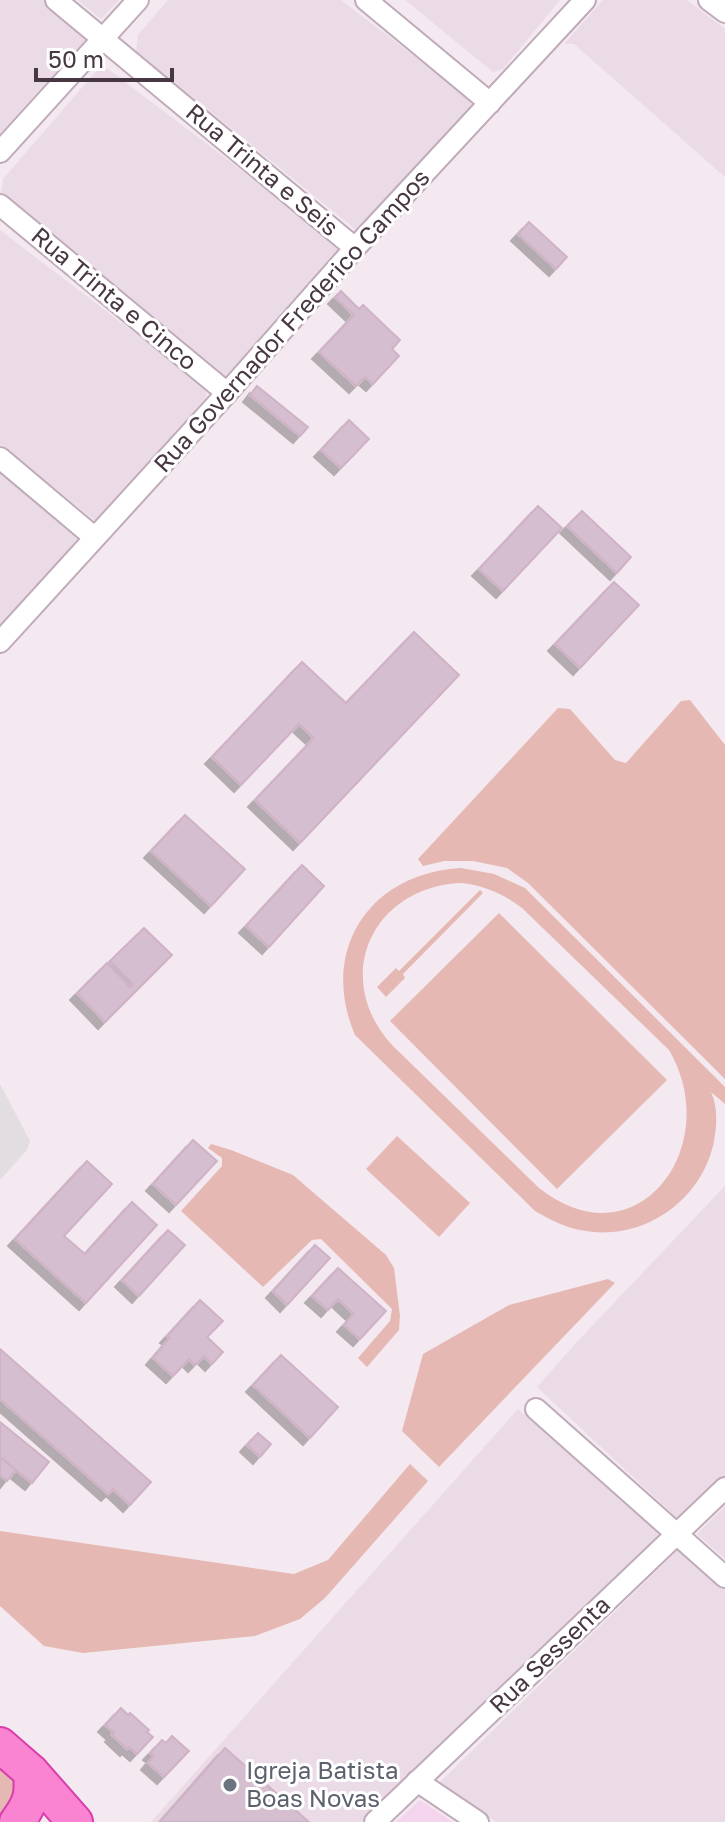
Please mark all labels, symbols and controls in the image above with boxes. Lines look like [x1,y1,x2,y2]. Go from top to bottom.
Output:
scale bar [36,32,172,82]
text: 50 m [48,44,104,73]
street label: Rua Trinta e Seis [181,97,345,241]
street label: Rua Governador Frederico Campos [147,162,435,478]
street label: Rua Trinta e Cinco [26,220,204,375]
street label: Rua Sessenta [483,1589,615,1719]
place label: Igreja Batista Boas Novas [246,1755,399,1812]
marker: Igreja Batista Boas Novas [221,1776,239,1794]

